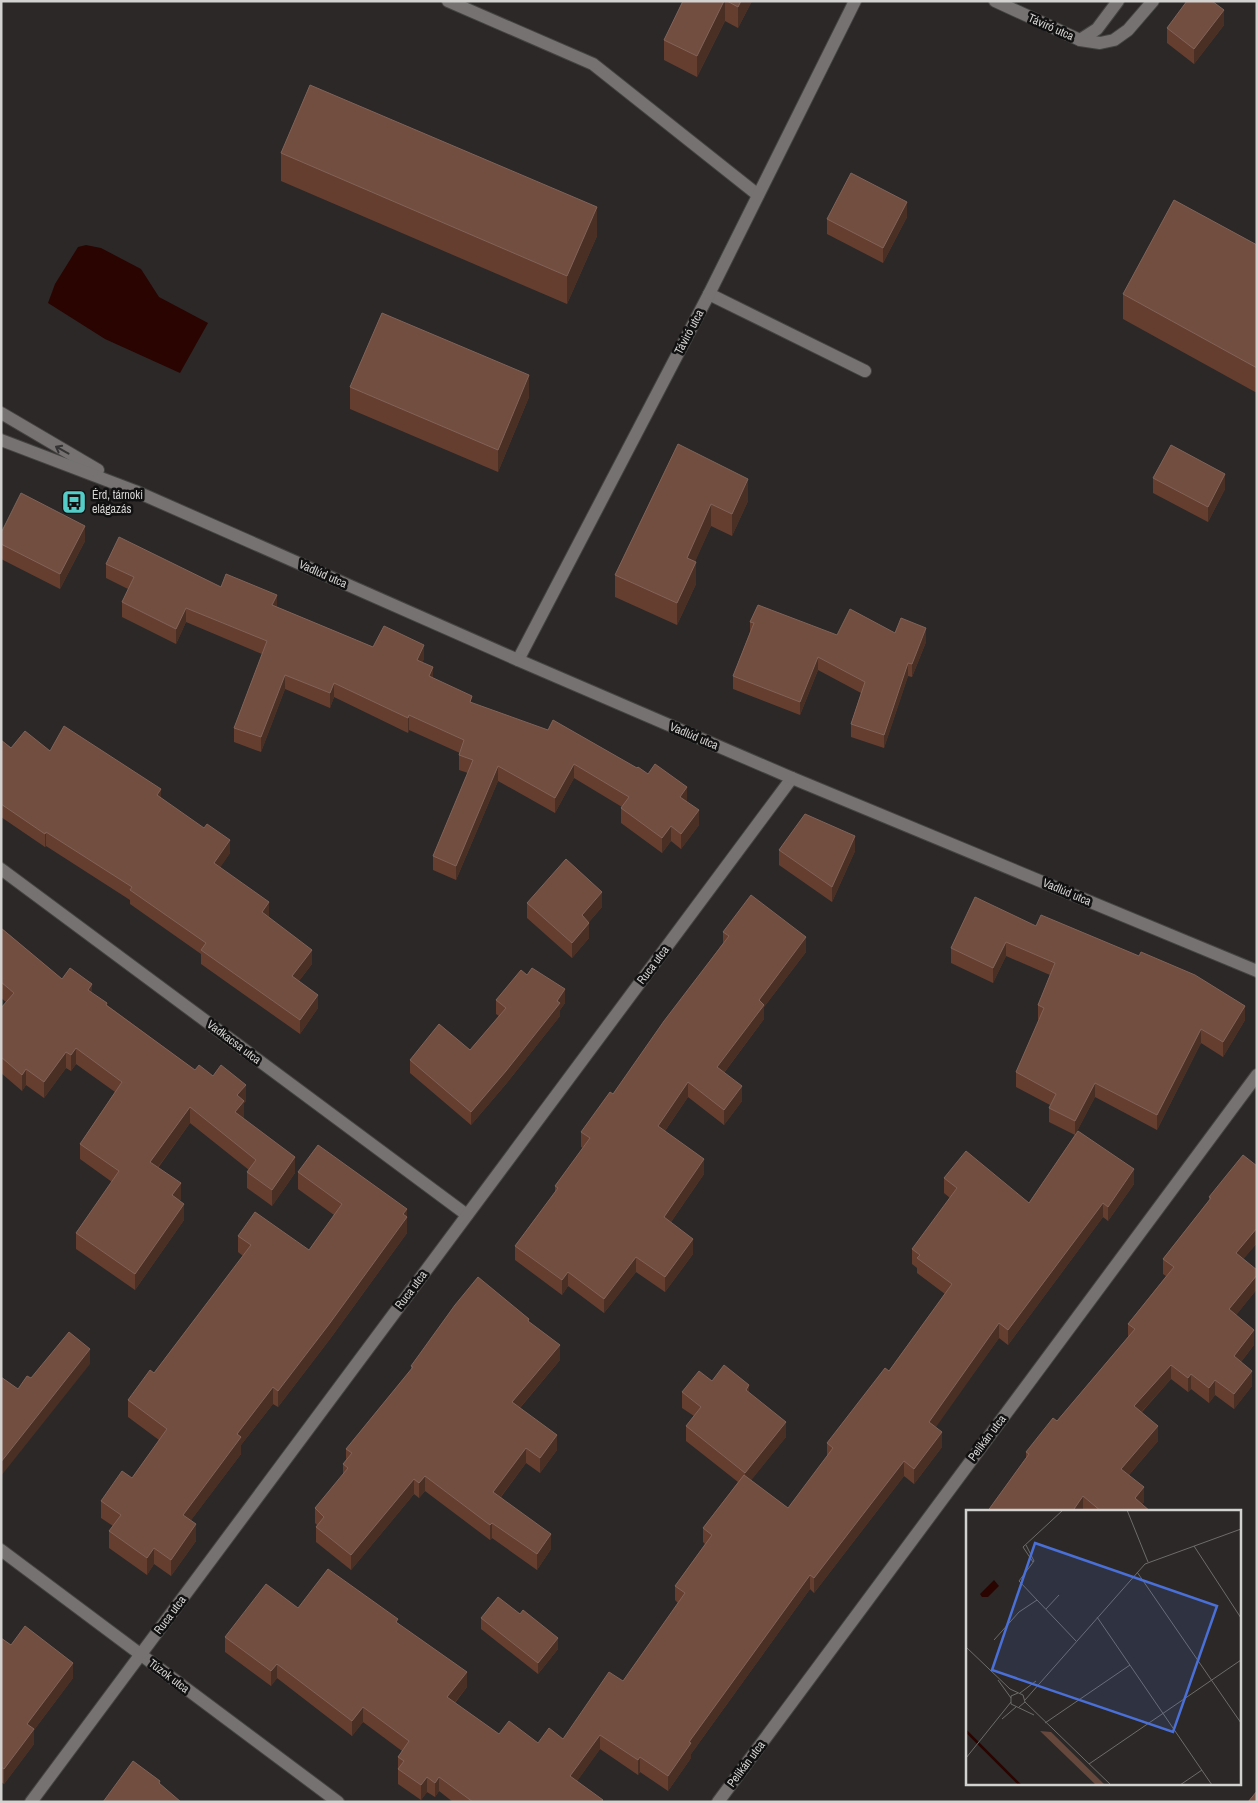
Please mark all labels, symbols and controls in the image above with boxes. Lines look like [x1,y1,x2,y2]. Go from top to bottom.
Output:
street label: Táviró utca [1026,10,1077,44]
street label: Táviró utca [671,306,708,357]
one-way arrow [55,444,70,454]
place label: Érd, tárnoki elágazás [92,487,143,517]
bus stop icon: Érd, tárnoki elágazás [61,489,87,515]
street label: Vadlúd utca [296,556,350,592]
street label: Vadlúd utca [667,719,721,754]
street label: Vadlúd utca [1040,875,1094,910]
street label: Ruca utca [633,942,673,988]
street label: Vadkacsa utca [204,1016,265,1068]
street label: Ruca utca [391,1267,431,1313]
street label: Pelikán utca [964,1411,1010,1464]
inset map [966,1510,1240,1786]
street label: Ruca utca [150,1592,190,1638]
street label: Túzok utca [145,1655,193,1697]
street label: Pelikán utca [723,1737,769,1790]

